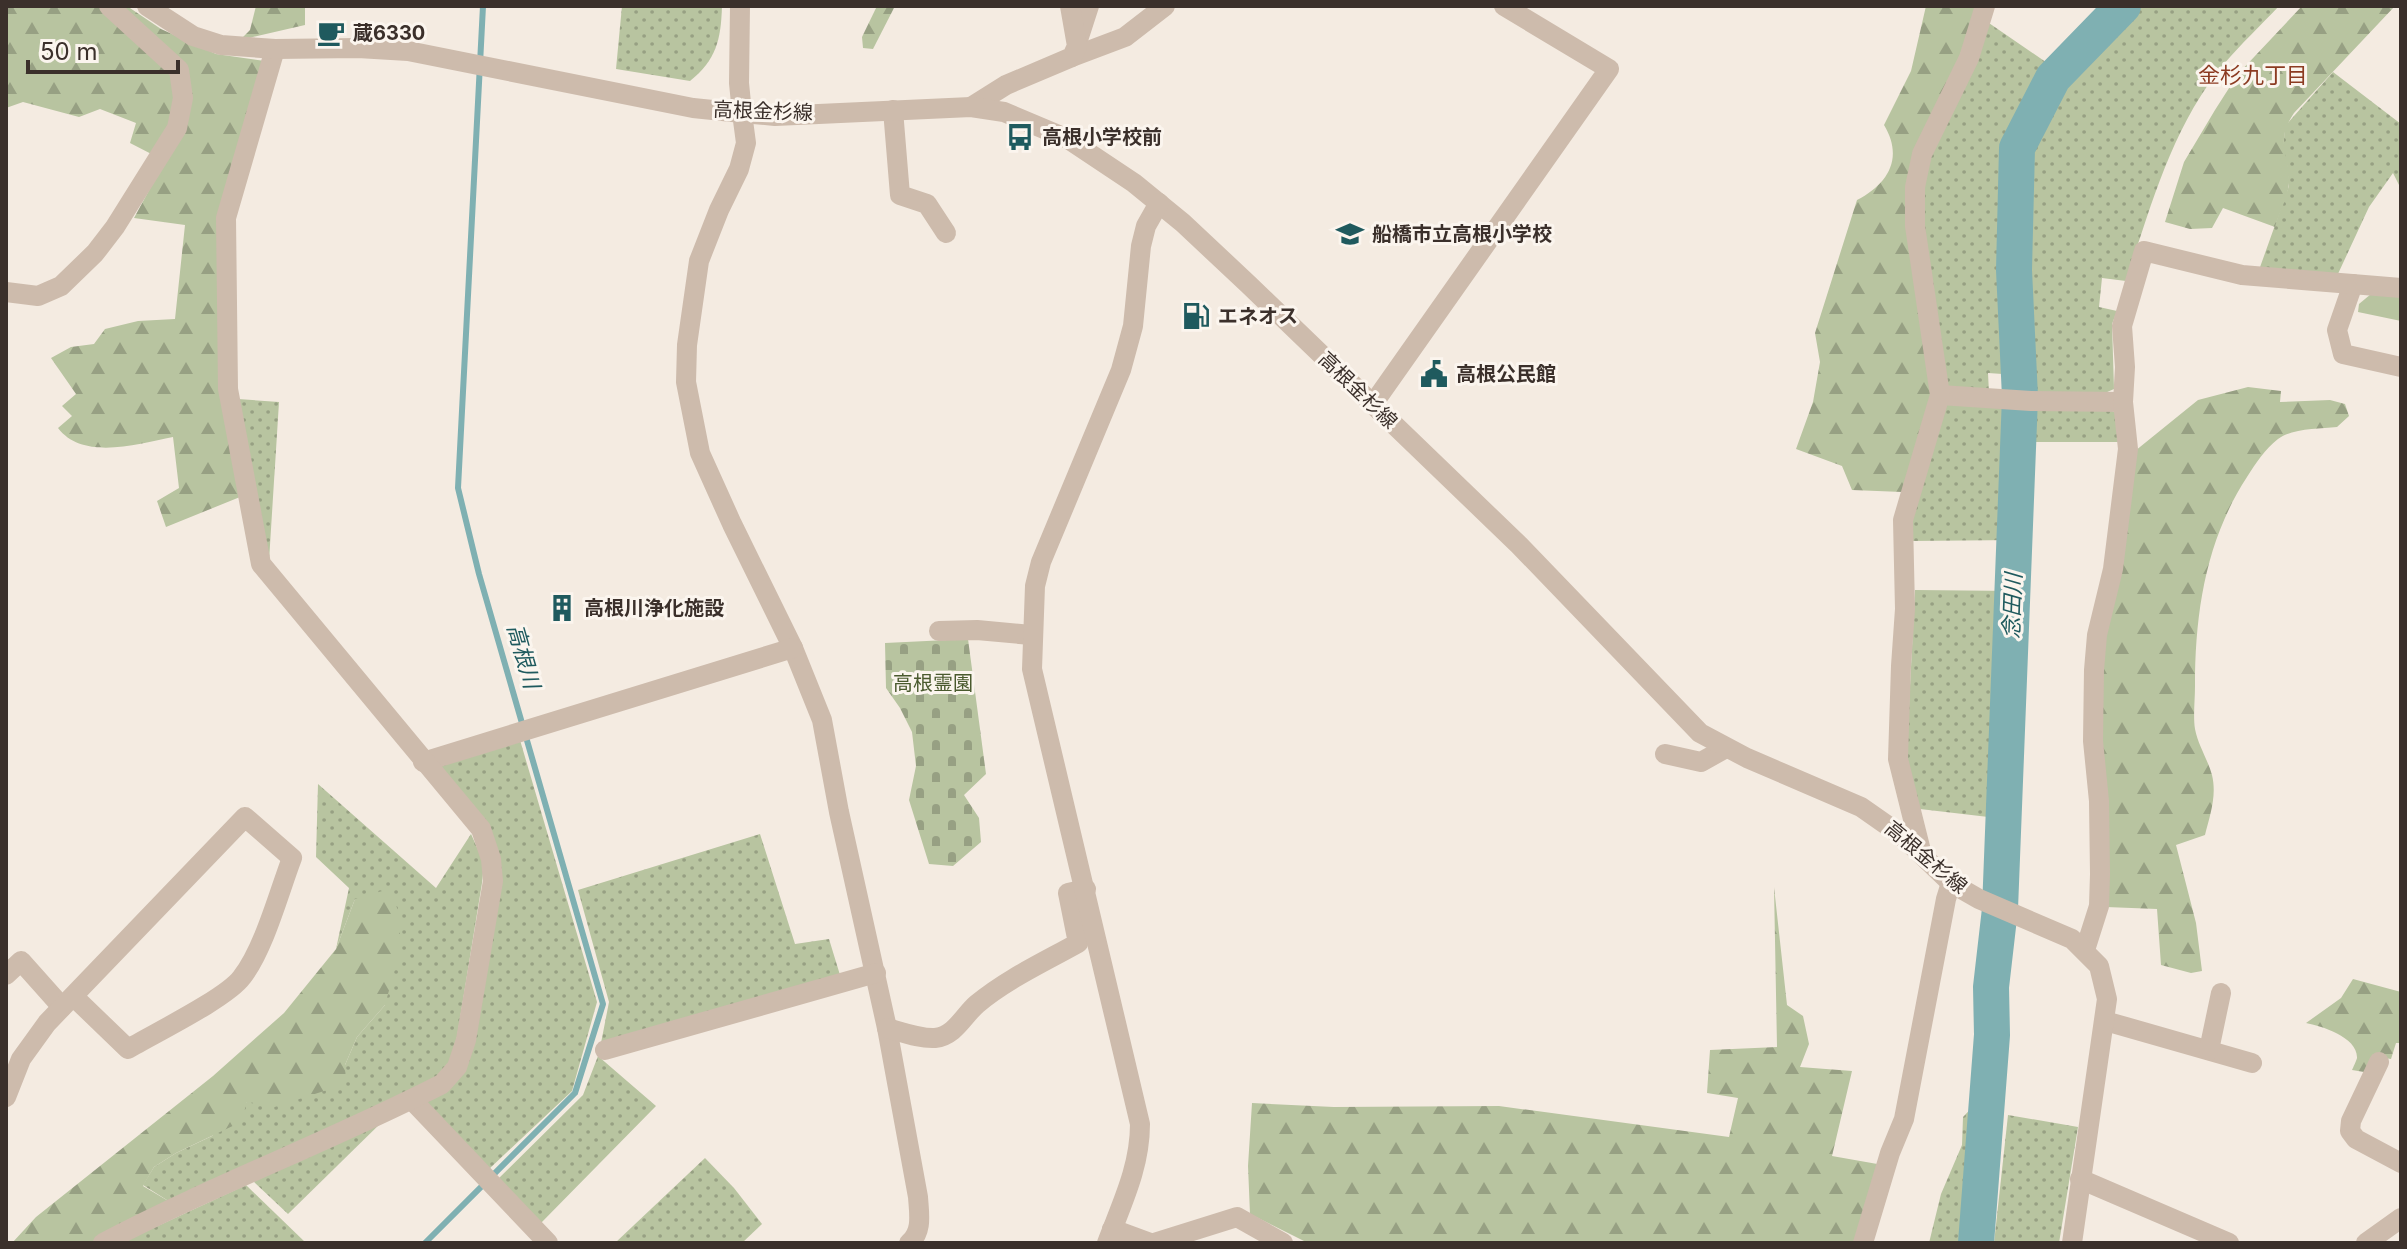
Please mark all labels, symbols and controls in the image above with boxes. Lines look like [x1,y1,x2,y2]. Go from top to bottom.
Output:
cafe icon: 蔵6330 [316,18,346,48]
place label: 蔵6330 [353,21,425,45]
scale bar [28,24,178,74]
text: 50 m [40,37,98,66]
district label: 金杉九丁目 [2198,62,2308,88]
street label: 高根金杉線 [713,97,813,125]
bus stop icon: 高根小学校前 [1005,122,1035,152]
place label: 高根小学校前 [1042,125,1162,149]
school or university icon: 船橋市立高根小学校 [1335,219,1365,249]
place label: 船橋市立高根小学校 [1372,222,1552,246]
fuel station icon: エネオス [1181,301,1211,331]
place label: エネオス [1218,304,1298,328]
street label: 高根金杉線 [1314,347,1402,433]
public building icon: 高根公民館 [1419,359,1449,389]
place label: 高根公民館 [1456,362,1556,386]
water label: 念田川 [1998,571,2026,639]
building icon: 高根川浄化施設 [547,593,577,623]
place label: 高根川浄化施設 [584,596,724,620]
water label: 高根川 [502,621,546,693]
park label: 高根霊園 [893,671,973,695]
street label: 高根金杉線 [1880,816,1972,898]

